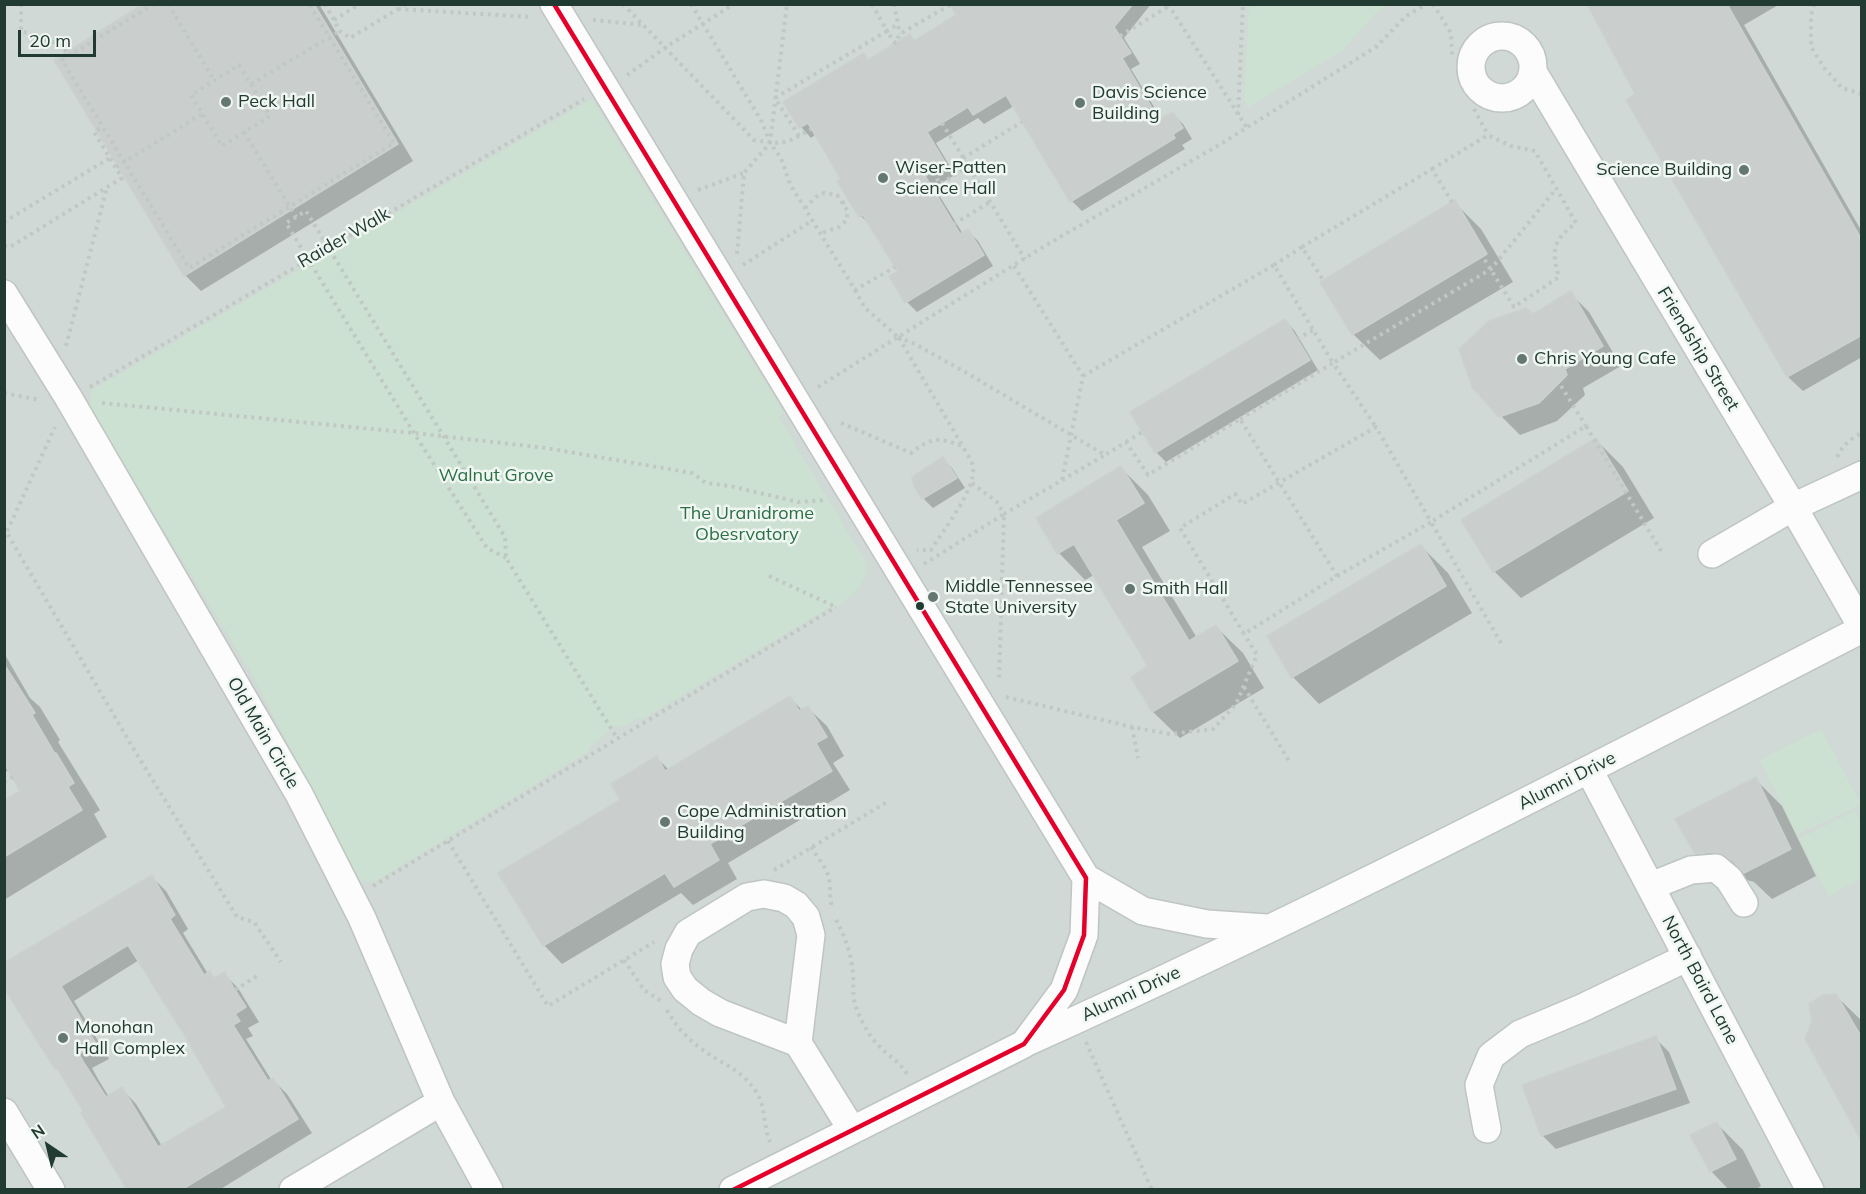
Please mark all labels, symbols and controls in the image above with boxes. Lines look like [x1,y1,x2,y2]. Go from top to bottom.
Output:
scale bar [21,18,99,56]
text: 20 m [29,29,71,52]
place label: Davis Science Building [1092,82,1207,124]
place label: Peck Hall [238,91,315,113]
marker: Peck Hall [219,95,233,109]
marker: Davis Science Building [1073,96,1087,110]
place label: Wiser-Patten Science Hall [895,157,1007,200]
place label: Science Building [1596,159,1732,181]
marker: Science Building [1737,163,1751,177]
marker: Wiser-Patten Science Hall [876,171,890,185]
street label: Raider Walk [294,203,394,273]
street label: Friendship Street [1652,283,1744,415]
place label: Chris Young Cafe [1534,348,1676,370]
marker: Chris Young Cafe [1515,352,1529,366]
park label: Walnut Grove [439,465,553,487]
park label: The Uranidrome Obesrvatory [680,503,814,546]
place label: Middle Tennessee State University [945,576,1093,618]
place label: Smith Hall [1142,578,1228,600]
marker: Smith Hall [1123,582,1137,596]
marker: Middle Tennessee State University [926,590,940,604]
unlabelled marker [914,600,926,612]
street label: Old Main Circle [222,673,304,793]
street label: Alumni Drive [1515,747,1619,815]
place label: Cope Administration Building [677,801,847,844]
marker: Cope Administration Building [658,815,672,829]
street label: North Baird Lane [1657,912,1743,1048]
street label: Alumni Drive [1078,962,1184,1026]
place label: Monohan Hall Complex [75,1017,185,1060]
marker: Monohan Hall Complex [56,1031,70,1045]
north arrow [18,1116,78,1176]
text: N [27,1120,48,1143]

